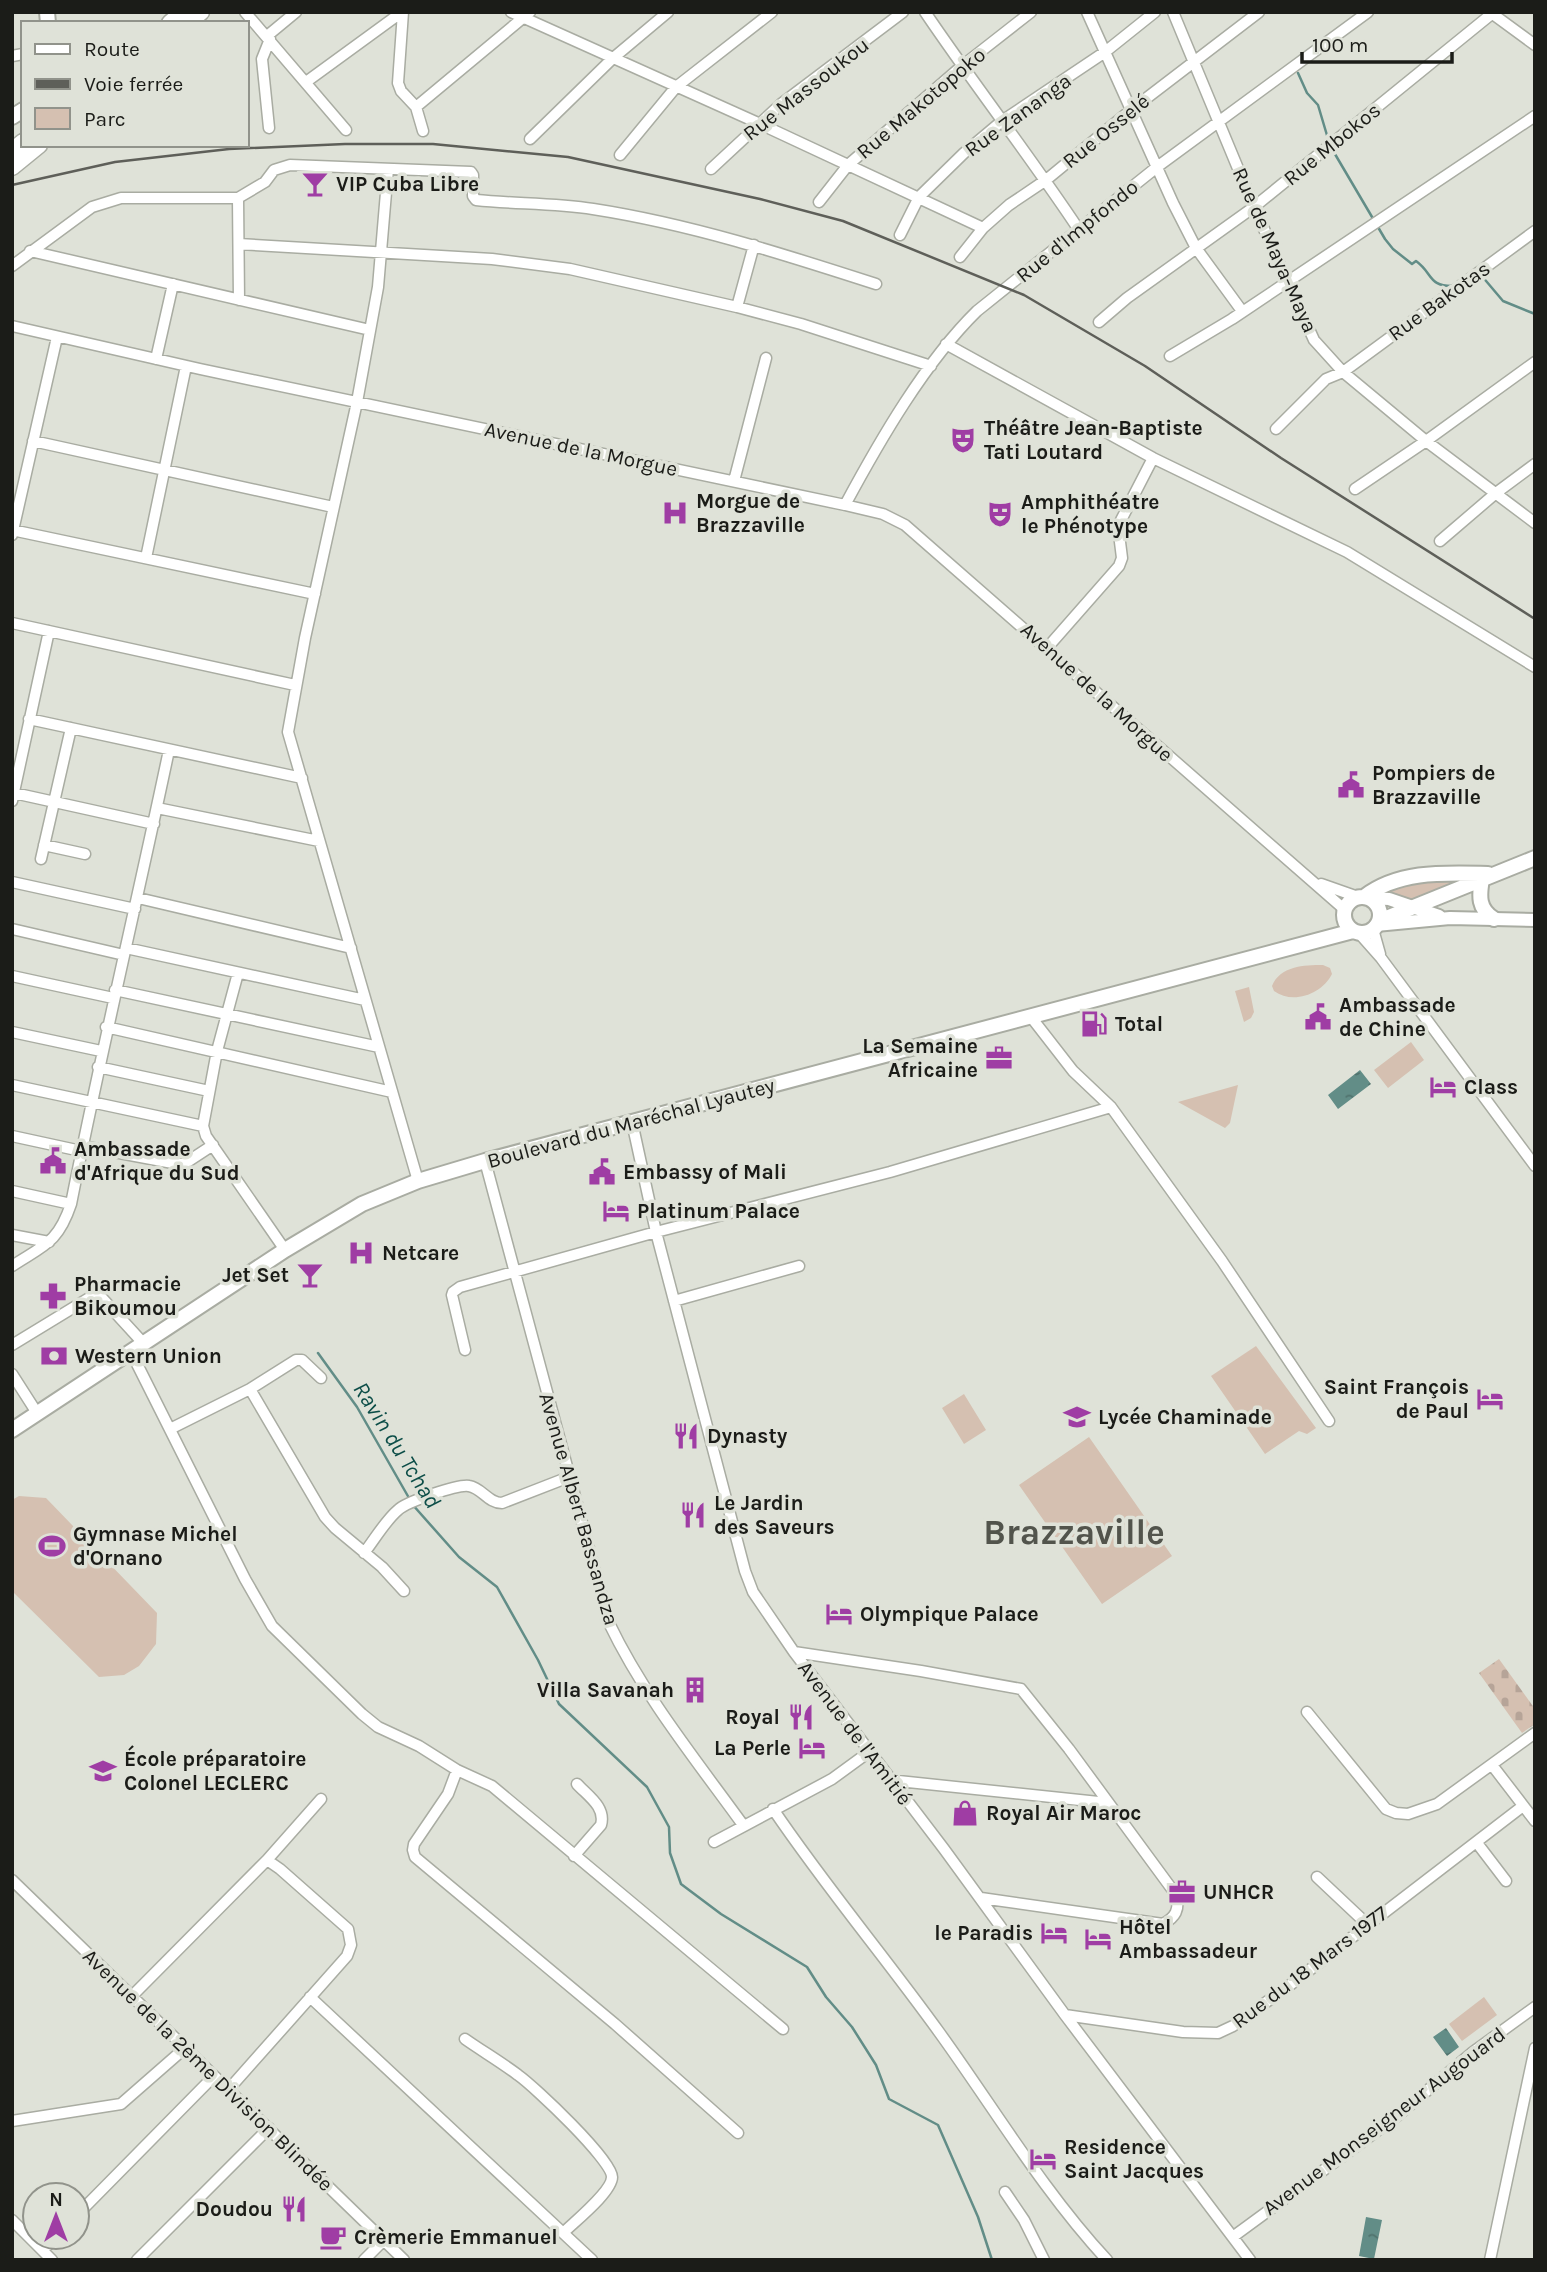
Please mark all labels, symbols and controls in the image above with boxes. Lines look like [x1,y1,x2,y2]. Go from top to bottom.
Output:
legend [21,21,248,147]
scale bar [1302,21,1452,65]
street label: Rue Massoukou [738,32,874,146]
text: 100 m [1312,33,1369,57]
text: Route [84,37,140,61]
street label: Rue Makotopoko [852,42,990,164]
street label: Rue Zananga [960,68,1076,162]
text: Voie ferrée [84,72,183,96]
street label: Rue Osselé [1058,89,1154,173]
street label: Rue Mbokos [1279,98,1385,190]
text: Parc [84,107,126,131]
street label: Rue de Maya-Maya [1228,164,1322,336]
bar icon: VIP Cuba Libre [300,169,330,199]
place label: VIP Cuba Libre [336,172,479,196]
street label: Rue d'Impfondo [1011,175,1143,287]
street label: Rue Bakotas [1384,256,1494,346]
place label: Théâtre Jean-Baptiste Tati Loutard [984,416,1203,464]
street label: Avenue de la Morgue [482,417,680,481]
theatre icon: Théâtre Jean-Baptiste Tati Loutard [948,425,978,455]
place label: Morgue de Brazzaville [696,489,805,537]
place label: Amphithéatre le Phénotype [1021,490,1159,538]
hospital icon: Morgue de Brazzaville [660,498,690,528]
theatre icon: Amphithéatre le Phénotype [985,499,1015,529]
street label: Avenue de la Morgue [1016,617,1178,767]
place label: Pompiers de Brazzaville [1372,761,1496,809]
public building icon: Pompiers de Brazzaville [1336,770,1366,800]
place label: Ambassade de Chine [1339,993,1456,1041]
public building icon: Ambassade de Chine [1303,1002,1333,1032]
fuel station icon: Total [1079,1009,1109,1039]
place label: Total [1115,1012,1163,1036]
place label: La Semaine Africaine [862,1034,978,1082]
office icon: La Semaine Africaine [984,1043,1014,1073]
hotel icon: Class [1428,1072,1458,1102]
street label: Boulevard du Maréchal Lyautey [485,1073,778,1173]
place label: Class [1464,1075,1518,1099]
place label: Ambassade d'Afrique du Sud [74,1137,240,1186]
public building icon: Ambassade d'Afrique du Sud [38,1146,68,1176]
public building icon: Embassy of Mali [587,1157,617,1187]
place label: Embassy of Mali [623,1160,787,1184]
hotel icon: Platinum Palace [601,1196,631,1226]
place label: Platinum Palace [637,1199,800,1223]
hospital icon: Netcare [346,1238,376,1268]
place label: Netcare [382,1241,459,1265]
bar icon: Jet Set [295,1260,325,1290]
place label: Jet Set [222,1263,289,1287]
place label: Pharmacie Bikoumou [74,1272,181,1320]
pharmacy icon: Pharmacie Bikoumou [38,1281,68,1311]
bank icon: Western Union [39,1341,69,1371]
place label: Western Union [75,1344,222,1368]
place label: Saint François de Paul [1324,1375,1469,1423]
water label: Ravin du Tchad [347,1377,447,1513]
hotel icon: Saint François de Paul [1475,1384,1505,1414]
street label: Avenue Albert Bassandza [534,1390,624,1628]
school or university icon: Lycée Chaminade [1062,1402,1092,1432]
place label: Lycée Chaminade [1098,1405,1272,1429]
restaurant icon: Dynasty [671,1421,701,1451]
place label: Dynasty [707,1424,788,1448]
place label: Le Jardin des Saveurs [714,1491,835,1539]
restaurant icon: Le Jardin des Saveurs [678,1500,708,1530]
district label: Brazzaville [983,1512,1165,1553]
place label: Gymnase Michel d'Ornano [73,1522,238,1570]
sports icon: Gymnase Michel d'Ornano [37,1531,67,1561]
hotel icon: Olympique Palace [824,1599,854,1629]
place label: Olympique Palace [860,1602,1039,1627]
street label: Avenue de l'Amitié [793,1656,917,1810]
building icon: Villa Savanah [680,1675,710,1705]
place label: Villa Savanah [537,1678,674,1702]
restaurant icon: Royal [786,1702,816,1732]
place label: Royal [725,1705,780,1729]
hotel icon: La Perle [797,1733,827,1763]
place label: La Perle [714,1736,791,1760]
place label: École préparatoire Colonel LECLERC [124,1745,306,1795]
school or university icon: École préparatoire Colonel LECLERC [88,1756,118,1786]
shop icon: Royal Air Maroc [950,1798,980,1828]
place label: Royal Air Maroc [986,1801,1141,1825]
office icon: UNHCR [1167,1877,1197,1907]
place label: UNHCR [1203,1880,1274,1904]
street label: Rue du 18 Mars 1977 [1228,1901,1392,2033]
place label: Hôtel Ambassadeur [1119,1915,1258,1963]
hotel icon: le Paradis [1039,1918,1069,1948]
place label: le Paradis [934,1921,1033,1945]
hotel icon: Hôtel Ambassadeur [1083,1924,1113,1954]
street label: Avenue de la 2ème Division Blindée [78,1944,338,2196]
street label: Avenue Monseigneur Augouard [1258,2022,1510,2220]
place label: Residence Saint Jacques [1064,2135,1204,2184]
hotel icon: Residence Saint Jacques [1028,2144,1058,2174]
north arrow [21,2181,91,2251]
text: N [49,2189,63,2211]
restaurant icon: Doudou [279,2194,309,2224]
place label: Doudou [196,2197,273,2221]
cafe icon: Crèmerie Emmanuel [318,2222,348,2252]
place label: Crèmerie Emmanuel [354,2225,558,2249]

